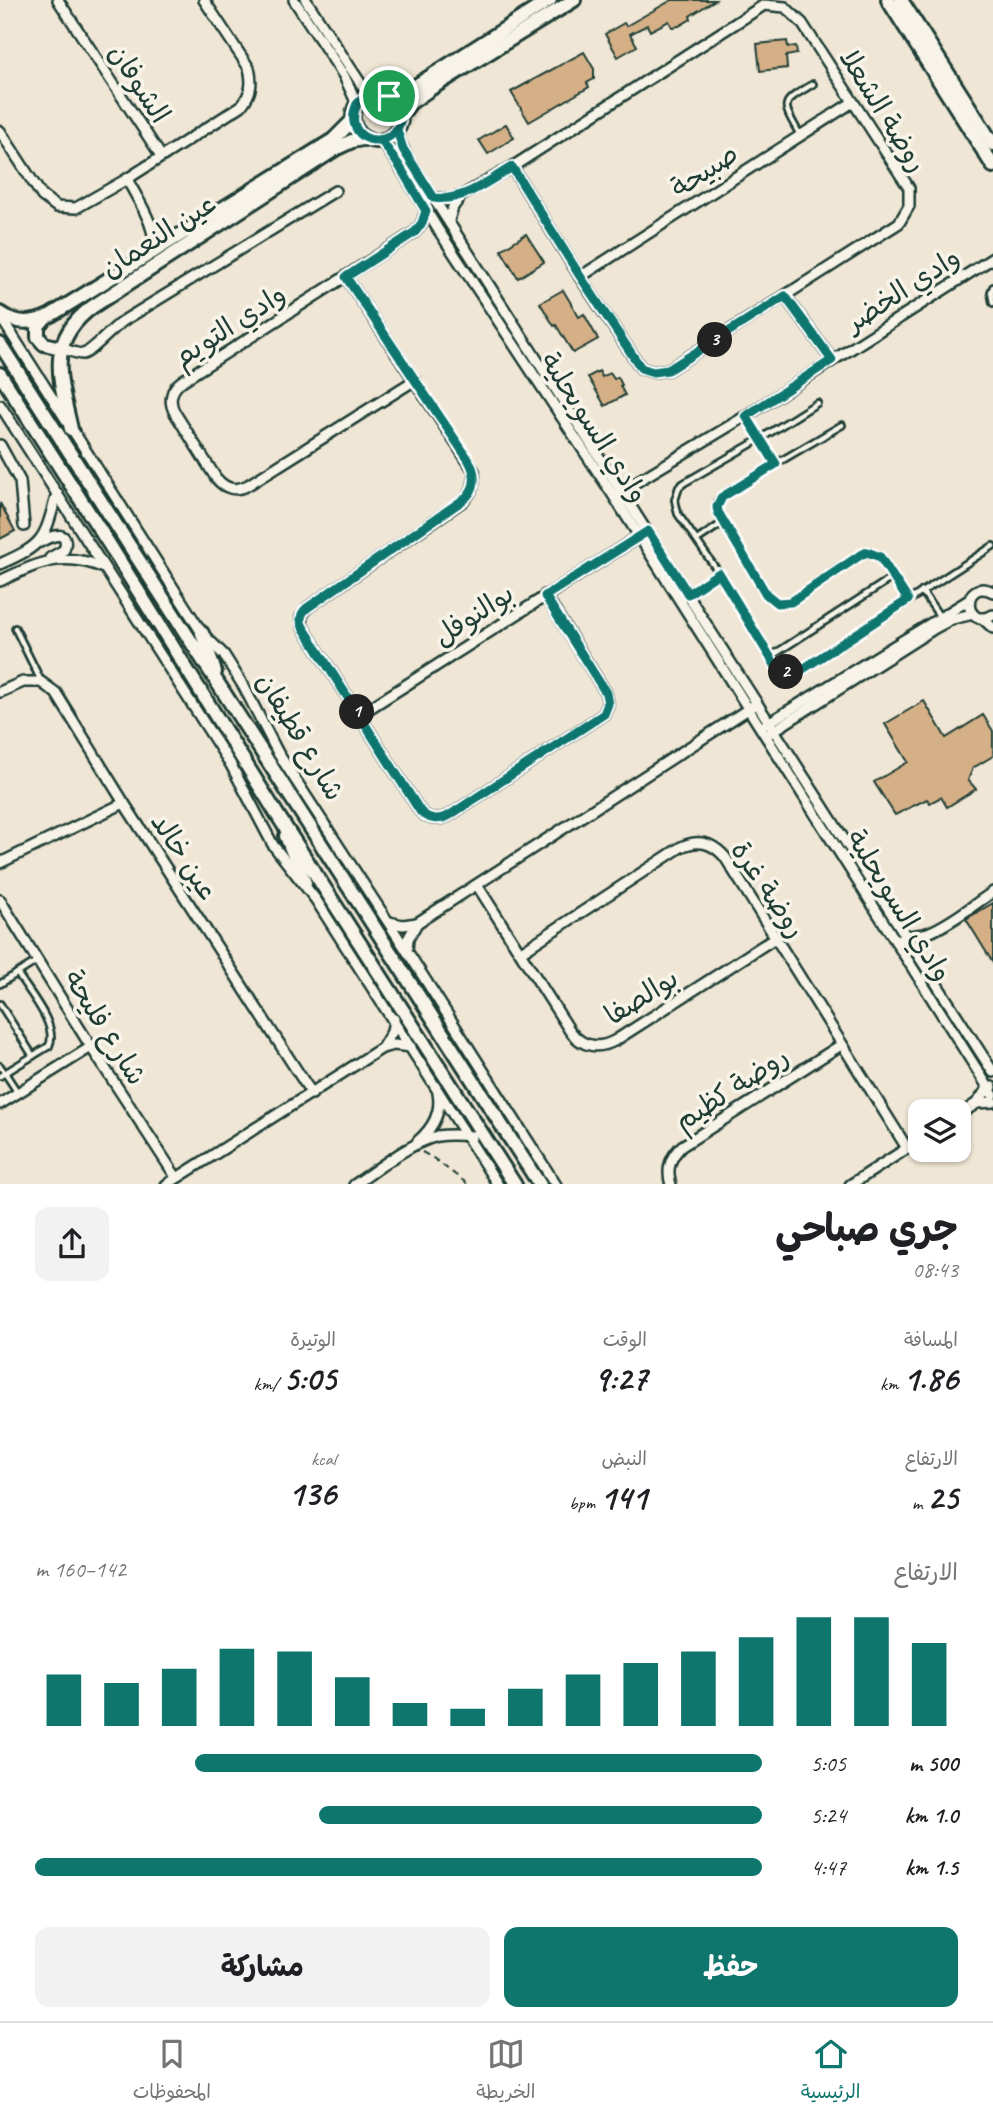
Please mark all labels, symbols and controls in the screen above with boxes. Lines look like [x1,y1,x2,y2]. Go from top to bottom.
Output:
street label: الشوفان [101,37,178,130]
street label: روضة الشعلا [832,42,935,178]
pin [359,66,419,126]
icon: arrive [370,77,408,115]
street label: صبيحة [664,136,745,205]
street label: عين النعمان [94,185,222,286]
street label: وادي الخضر [836,239,968,343]
street label: وادي التويم [166,276,294,378]
pin: 3 [698,322,732,358]
text: 3 [710,327,719,351]
street label: وادي السويحلية [530,345,656,511]
street label: بوالنوفل [426,575,520,653]
pin: 2 [768,654,804,690]
text: 2 [781,659,790,683]
street label: شارع قطيفان [247,666,352,808]
pin: 1 [340,694,374,730]
text: 1 [352,699,361,723]
street label: عين خالد [143,806,226,907]
street label: وادي السويحلية [836,823,960,989]
street label: روضة غرة [723,834,814,945]
street label: بوالصفا [598,960,685,1033]
street label: شارع فليحة [55,963,155,1093]
street label: روضة كظيم [668,1039,797,1142]
map controls [908,1099,971,1162]
button: layers [908,1099,971,1162]
text: جري صباحي [775,1205,958,1252]
button: share [35,1207,109,1281]
text: 08:43 [912,1255,958,1284]
text: الوتيرة [290,1328,336,1352]
text: الوقت [603,1328,647,1352]
text: المسافة [904,1328,958,1352]
text: 5:05 [283,1356,336,1401]
text: 9:27 [593,1356,647,1401]
text: 1.86 [903,1356,958,1401]
text: /km [253,1372,283,1396]
text: km [880,1372,903,1396]
text: kcal [311,1447,336,1471]
text: النبض [602,1447,647,1471]
text: الارتفاع [905,1447,958,1471]
text: 136 [288,1471,336,1516]
text: 141 [600,1475,647,1520]
text: 25 [927,1475,958,1520]
text: bpm [569,1491,600,1515]
text: m [912,1491,927,1515]
text: 142–160 m [35,1555,126,1584]
text: الارتفاع [894,1558,958,1587]
text: 5:05 [810,1749,846,1778]
text: 500 m [909,1749,958,1778]
text: 5:24 [810,1801,846,1830]
text: 1.0 km [904,1801,958,1830]
text: 4:47 [810,1853,846,1882]
text: 1.5 km [905,1853,958,1882]
button: مشاركة [35,1927,490,2007]
button: حفظ [504,1927,958,2007]
tab: المحفوظات [133,2035,211,2108]
tab: الخريطة [476,2035,535,2108]
tab: الرئيسية [801,2035,860,2108]

